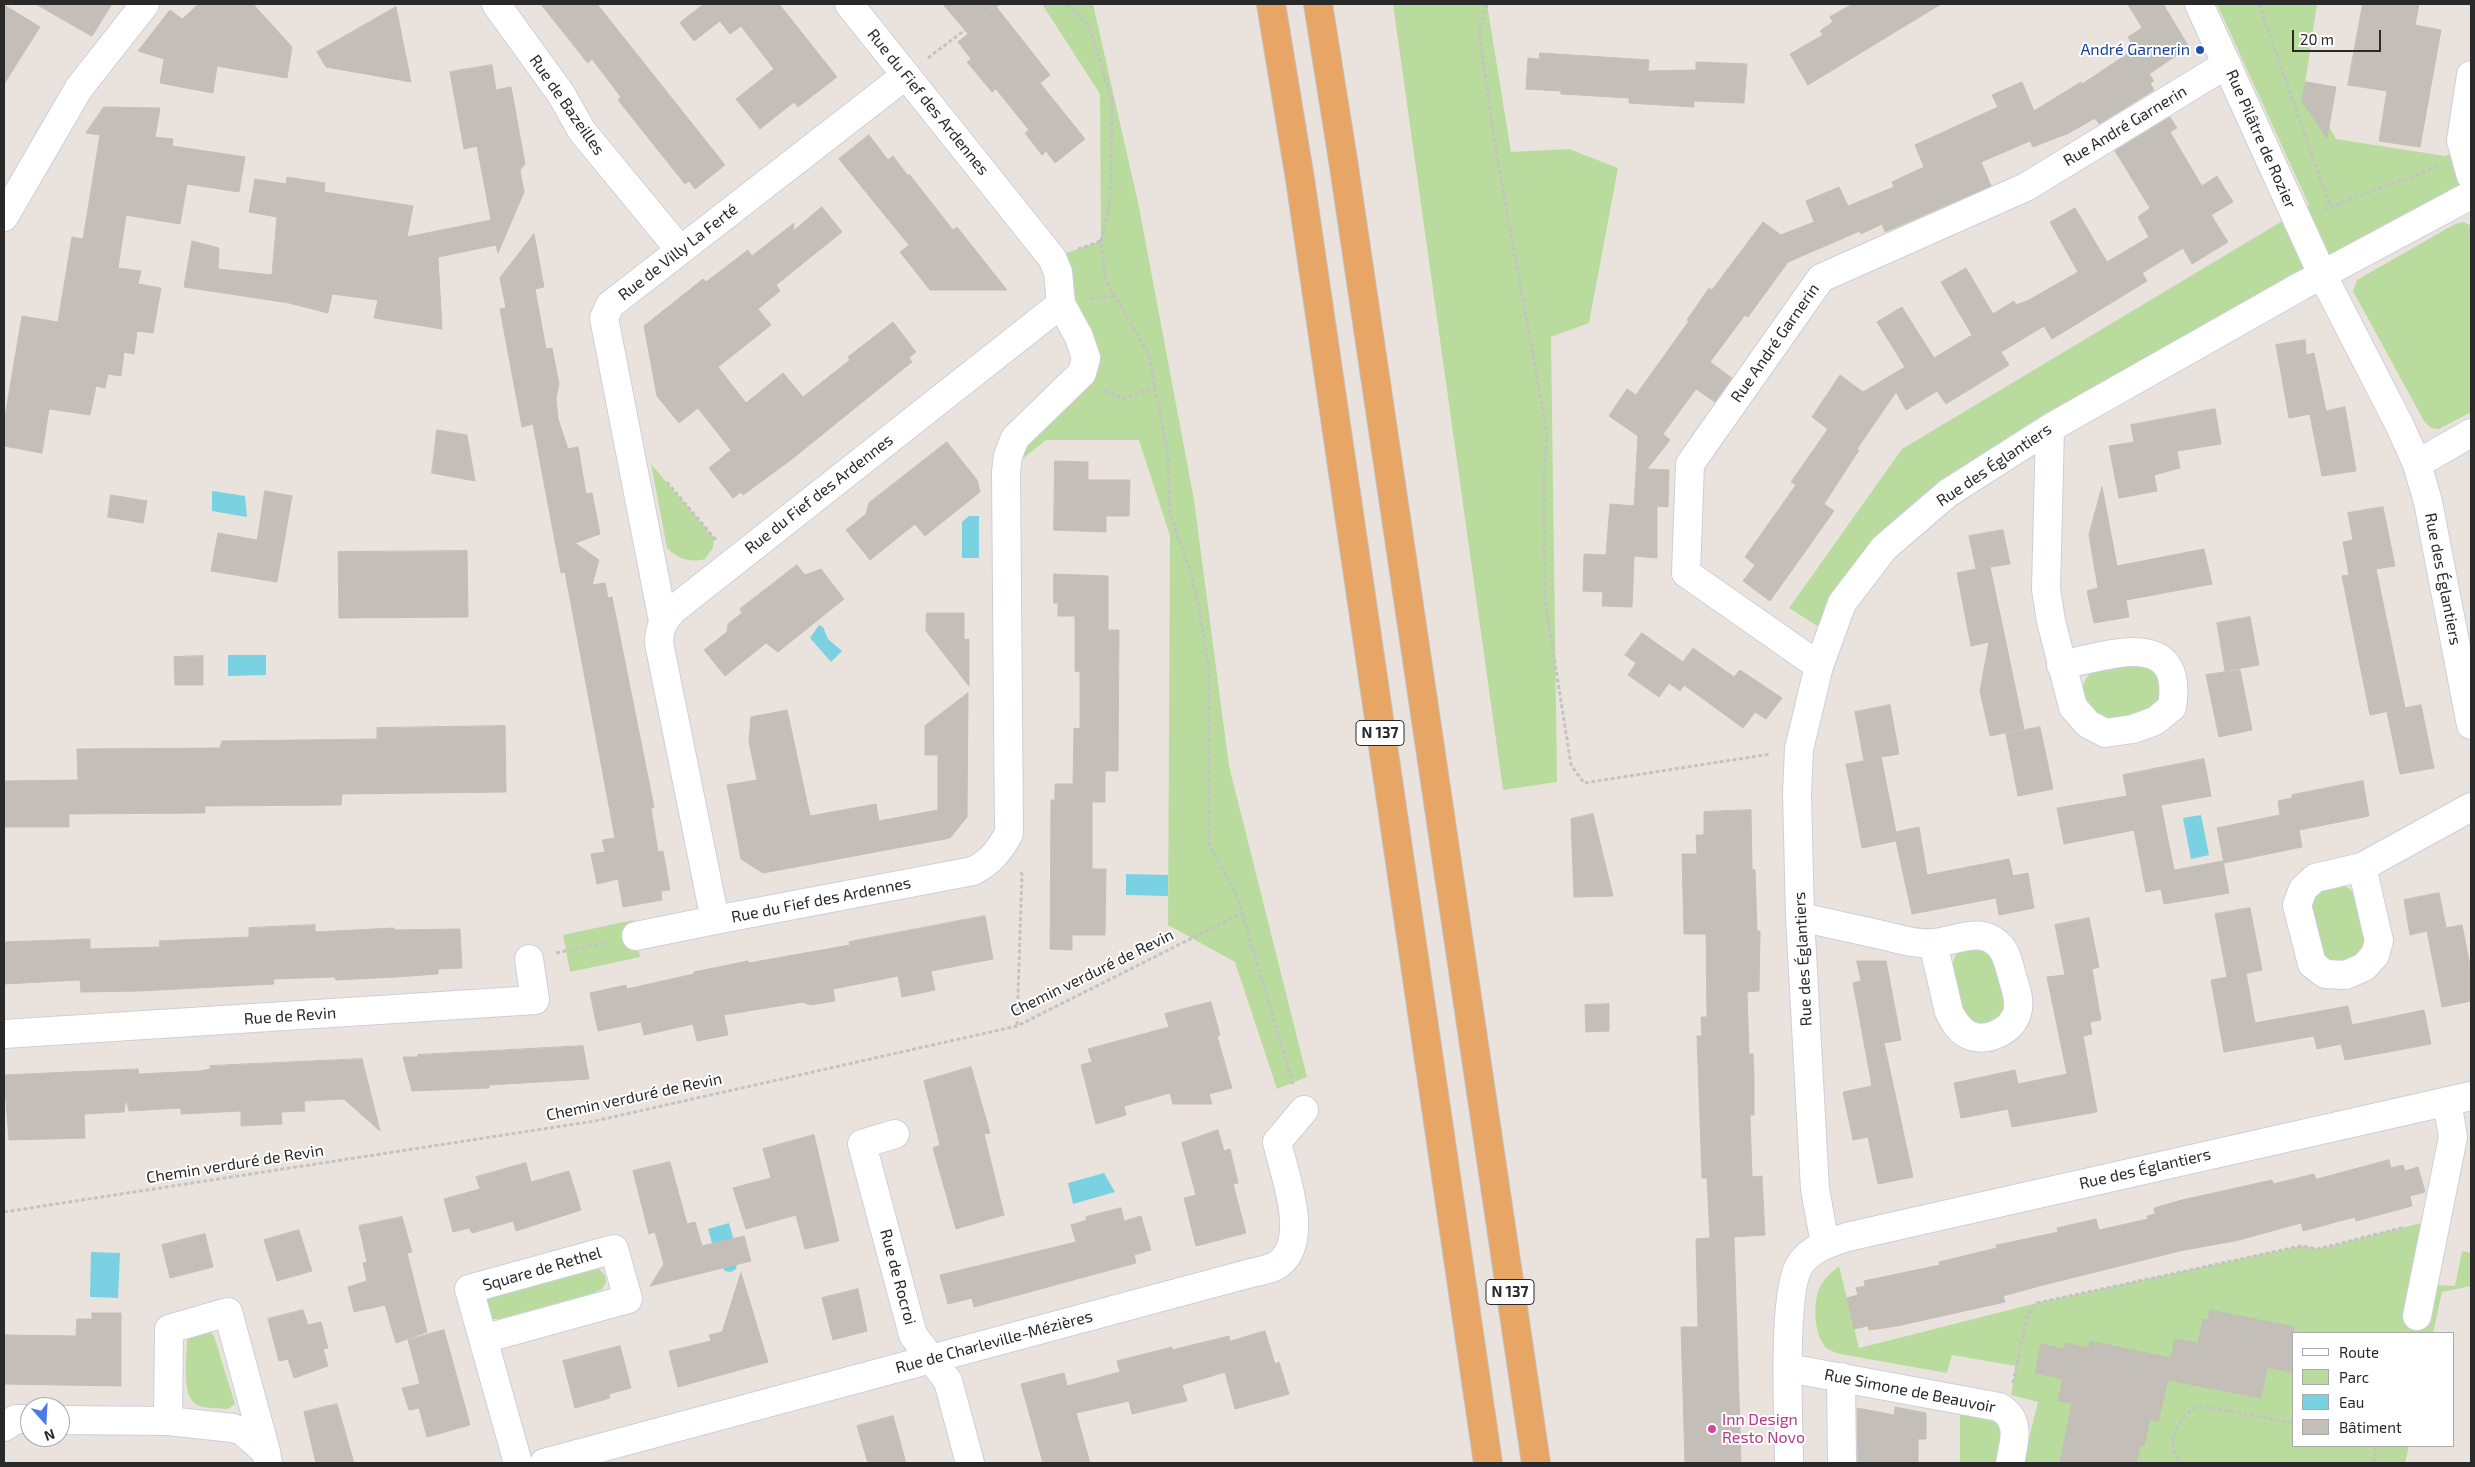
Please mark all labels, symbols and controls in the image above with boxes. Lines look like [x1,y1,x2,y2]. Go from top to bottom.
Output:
scale bar [2295,20,2384,52]
street label: Rue du Fief des Ardennes [863,25,993,179]
text: 20 m [2300,30,2334,48]
place label: André Garnerin [2080,40,2190,60]
marker: André Garnerin [2194,44,2206,56]
street label: Rue de Bazeilles [525,51,609,159]
street label: Rue Pilâtre de Rozier [2222,67,2300,211]
street label: Rue André Garnerin [2060,82,2190,170]
street label: Rue de Villy La Ferté [615,199,741,305]
street label: Rue André Garnerin [1727,280,1823,406]
street label: Rue des Églantiers [1933,419,2055,511]
street label: Rue du Fief des Ardennes [741,430,897,558]
street label: Rue des Églantiers [2421,511,2465,647]
road number: N 137 [1356,720,1404,746]
street label: Rue du Fief des Ardennes [730,873,912,927]
street label: Rue des Églantiers [1790,891,1816,1027]
street label: Chemin verduré de Revin [1007,925,1177,1021]
street label: Rue de Revin [243,1003,337,1029]
street label: Chemin verduré de Revin [544,1069,724,1125]
street label: Chemin verduré de Revin [145,1141,325,1187]
street label: Rue des Églantiers [2077,1145,2213,1193]
street label: Rue de Rocroi [876,1227,920,1327]
street label: Square de Rethel [480,1243,604,1295]
road number: N 137 [1486,1280,1534,1304]
street label: Rue de Charleville-Mézières [893,1306,1095,1378]
legend [2292,1332,2455,1447]
text: Route [2339,1343,2379,1361]
street label: Rue Simone de Beauvoir [1823,1365,1997,1417]
text: Parc [2339,1368,2369,1386]
text: Eau [2339,1393,2364,1411]
north arrow [20,1397,70,1447]
place label: Inn Design Resto Novo [1722,1410,1805,1448]
text: Bâtiment [2339,1418,2402,1436]
marker: Inn Design Resto Novo [1706,1423,1718,1435]
text: N [42,1426,57,1445]

